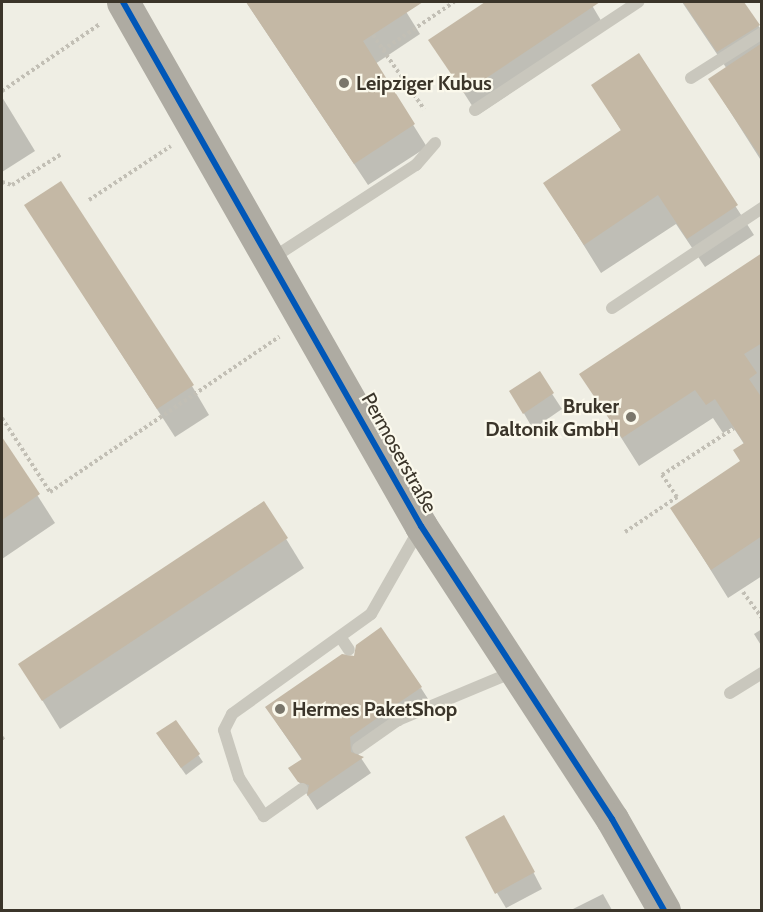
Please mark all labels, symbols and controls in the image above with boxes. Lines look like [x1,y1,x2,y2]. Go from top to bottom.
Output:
place label: Leipziger Kubus [356,71,492,95]
marker: Leipziger Kubus [337,76,351,90]
street label: Permoserstraße [356,389,442,517]
place label: Bruker Daltonik GmbH [485,394,619,441]
marker: Bruker Daltonik GmbH [624,410,638,424]
place label: Hermes PaketShop [292,697,457,721]
marker: Hermes PaketShop [273,702,287,716]

